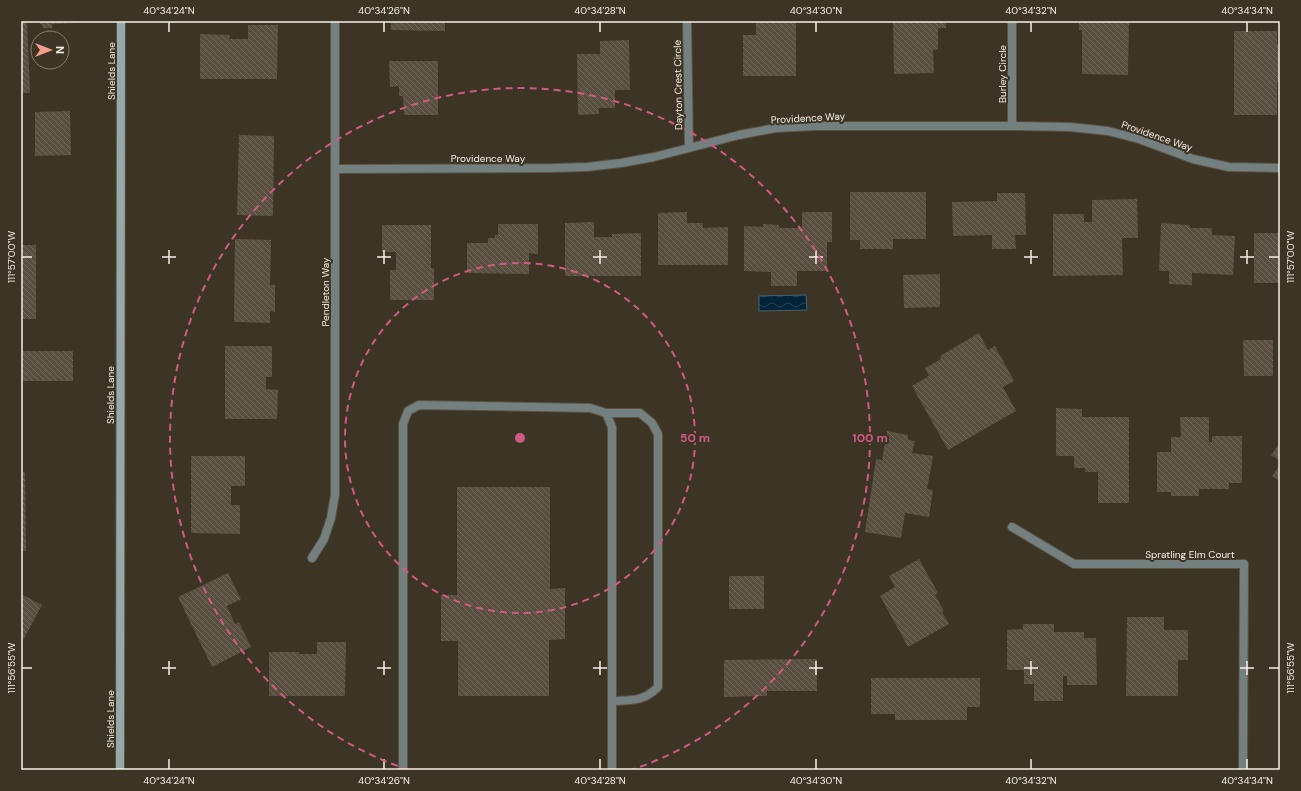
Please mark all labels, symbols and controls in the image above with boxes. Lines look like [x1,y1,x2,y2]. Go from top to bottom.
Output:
text: 40°34'24"N [143,4,195,17]
text: 40°34'26"N [358,4,410,17]
text: 40°34'28"N [574,4,626,17]
text: 40°34'30"N [790,4,842,17]
text: 40°34'32"N [1005,4,1057,17]
text: 40°34'34"N [1221,4,1273,17]
north arrow [30,30,70,70]
street label: Dayton Crest Circle [671,39,685,130]
street label: Shields Lane [105,42,118,100]
street label: Burley Circle [996,45,1009,103]
text: N [53,46,67,54]
street label: Providence Way [770,110,846,126]
street label: Providence Way [1120,118,1195,154]
street label: Providence Way [451,152,526,165]
text: 111°57'00"W [5,231,18,283]
text: 111°57'00"W [1284,231,1297,283]
street label: Pendleton Way [319,257,332,327]
street label: Shields Lane [104,366,117,424]
text: 50 m [680,430,710,446]
text: 100 m [852,430,888,446]
centre of rings [513,431,527,445]
street label: Spratling Elm Court [1145,548,1235,561]
text: 111°56'55"W [5,642,18,694]
text: 111°56'55"W [1284,642,1297,694]
street label: Shields Lane [104,690,117,748]
text: 40°34'24"N [143,774,195,787]
text: 40°34'26"N [358,774,410,787]
text: 40°34'28"N [574,774,626,787]
text: 40°34'30"N [790,774,842,787]
text: 40°34'32"N [1005,774,1057,787]
text: 40°34'34"N [1221,774,1273,787]

